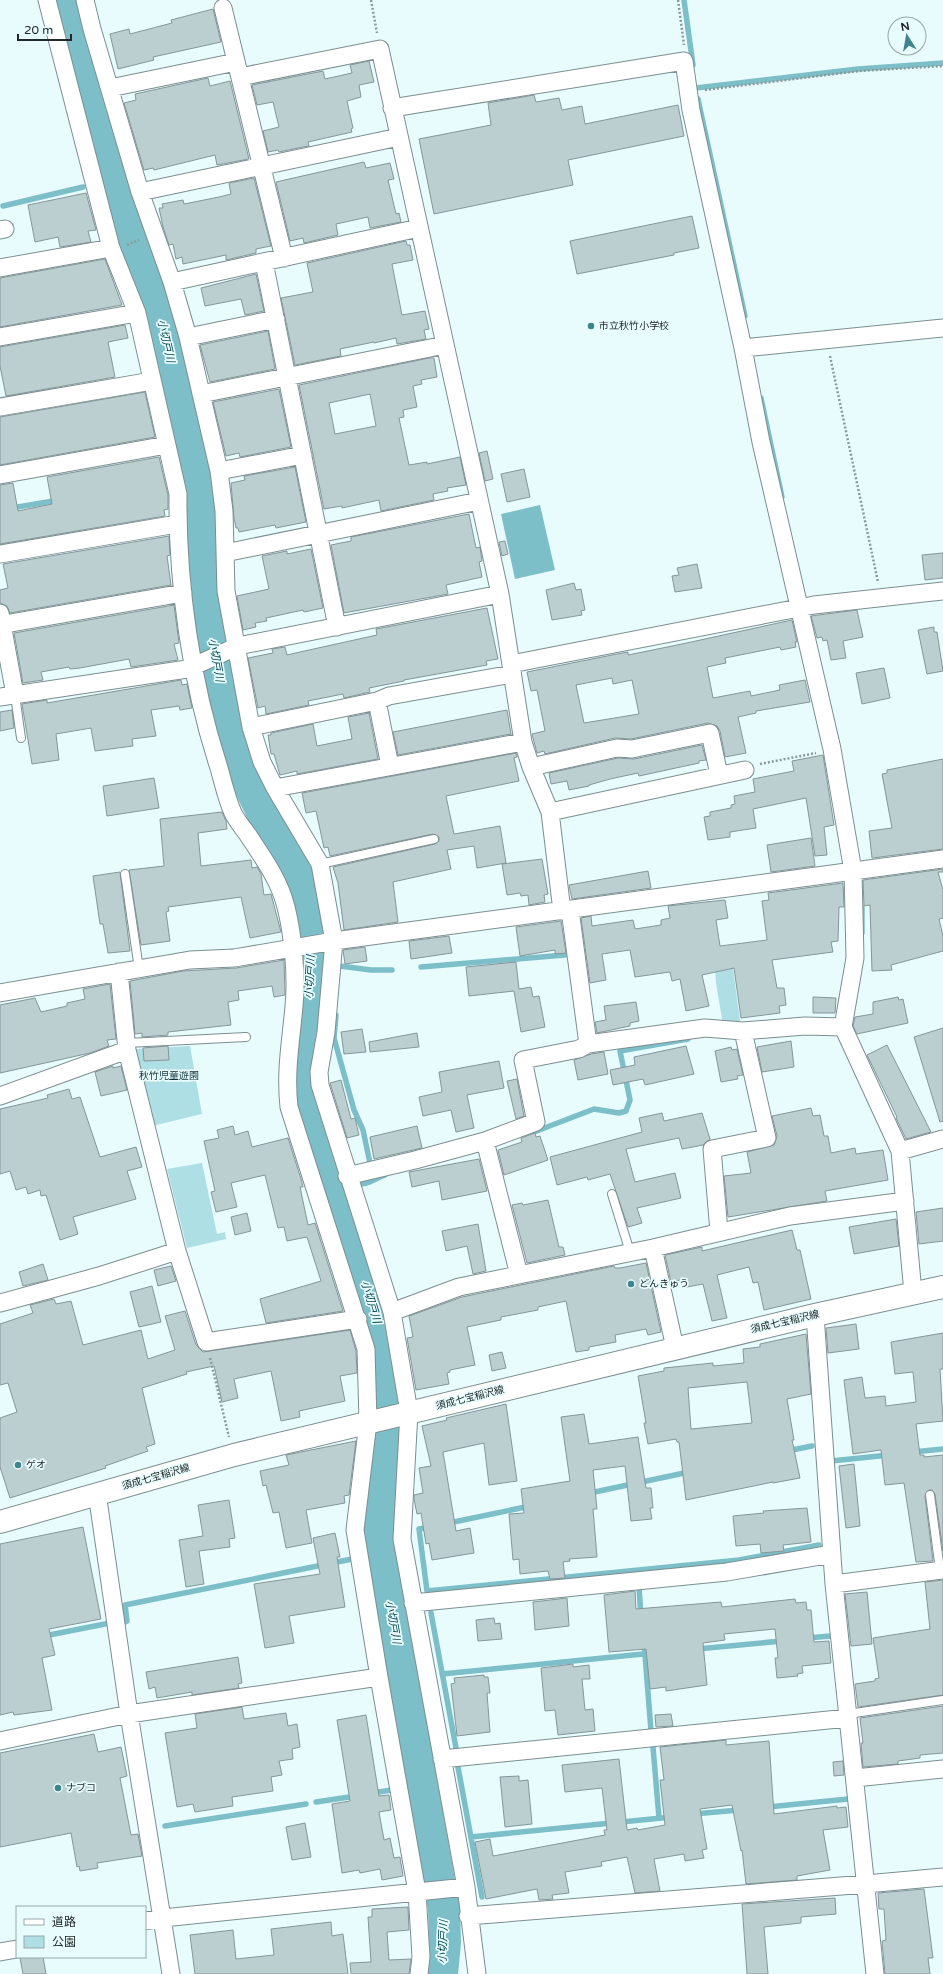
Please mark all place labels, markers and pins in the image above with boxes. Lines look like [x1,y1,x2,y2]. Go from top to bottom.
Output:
place label: 市立秋竹小学校 [599,320,669,332]
marker: 市立秋竹小学校 [586,321,596,331]
place label: どんきゅう [639,1278,689,1290]
marker: どんきゅう [626,1279,636,1289]
place label: ゲオ [26,1459,46,1471]
marker: ゲオ [13,1460,23,1470]
place label: ナブコ [66,1782,96,1794]
marker: ナブコ [53,1783,63,1793]

